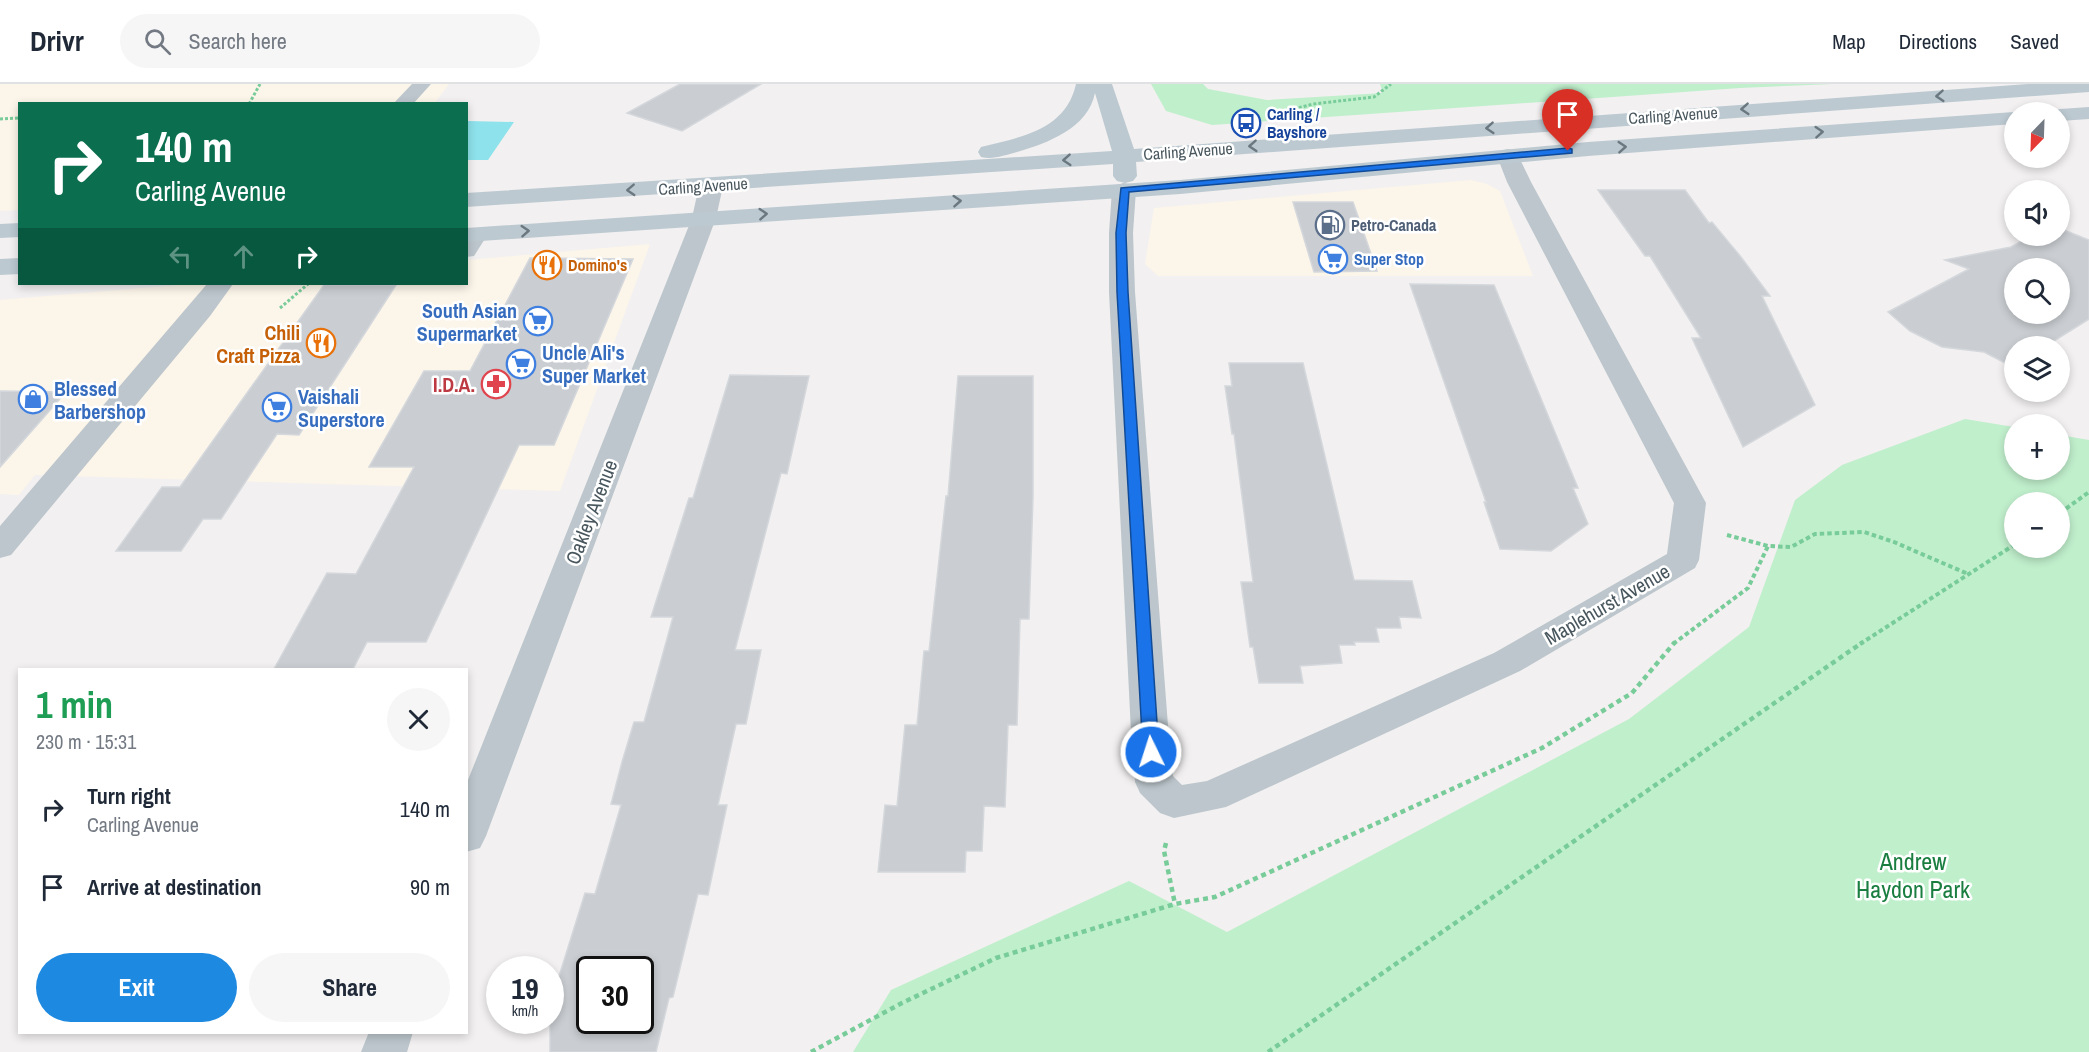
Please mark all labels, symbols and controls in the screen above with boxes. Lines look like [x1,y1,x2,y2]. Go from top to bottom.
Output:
search box [120,14,540,68]
text: Drivr [30,22,84,60]
icon: search [141,25,174,58]
text: Search here [189,26,287,56]
text: Map [1832,27,1866,56]
text: Directions [1899,27,1977,56]
text: Saved [2010,27,2059,56]
pin [1542,89,1593,151]
one-way arrow [1935,90,1944,103]
icon: arrive [1551,98,1584,131]
street label: Carling Avenue [1628,101,1718,129]
north arrow [2004,102,2070,168]
map controls [2004,102,2070,558]
place label: Carling / Bayshore [1267,103,1327,143]
one-way arrow [1741,103,1750,116]
bus stop icon: Carling / Bayshore [1230,107,1262,139]
text: 140 m [135,119,233,175]
one-way arrow [1485,121,1494,134]
icon: right [36,126,114,204]
one-way arrow [1815,126,1824,139]
street label: Carling Avenue [1143,137,1233,165]
one-way arrow [1249,139,1258,152]
one-way arrow [1617,140,1626,153]
one-way arrow [1063,153,1072,166]
street label: Carling Avenue [658,172,748,200]
text: Carling Avenue [135,173,286,209]
button: sound [2004,180,2070,246]
one-way arrow [627,184,636,197]
one-way arrow [953,194,962,207]
one-way arrow [758,208,767,221]
fuel station icon: Petro-Canada [1314,209,1346,241]
place label: Petro-Canada [1351,214,1437,236]
one-way arrow [520,224,529,237]
icon: left [164,240,197,273]
icon: ahead [227,240,260,273]
icon: right [290,240,323,273]
supermarket icon: Super Stop [1317,243,1349,275]
place label: Super Stop [1354,248,1424,270]
restaurant icon: Domino's [531,249,563,281]
place label: Domino's [568,254,627,276]
button: search [2004,258,2070,324]
place label: South Asian Supermarket [417,297,518,347]
supermarket icon: South Asian Supermarket [522,305,554,337]
place label: Chili Craft Pizza [216,319,300,369]
restaurant icon: Chili Craft Pizza [305,327,337,359]
button: layers [2004,336,2070,402]
place label: Uncle Ali's Super Market [542,339,646,389]
supermarket icon: Uncle Ali's Super Market [505,348,537,380]
pharmacy icon: I.D.A. [480,368,512,400]
place label: I.D.A. [433,371,475,398]
place label: Blessed Barbershop [54,375,146,425]
shop icon: Blessed Barbershop [17,383,49,415]
place label: Vaishali Superstore [298,383,385,433]
supermarket icon: Vaishali Superstore [261,391,293,423]
button: + [2004,414,2070,480]
street label: Oakley Avenue [559,456,623,568]
button: − [2004,492,2070,558]
street label: Maplehurst Avenue [1540,557,1674,651]
text: 1 min [36,681,113,729]
button: close [387,688,450,751]
position arrow [1119,720,1183,784]
text: 230 m · 15:31 [36,728,136,755]
text: Turn right [87,781,171,811]
icon: right [36,793,69,826]
text: 140 m [400,794,450,824]
text: Carling Avenue [87,811,199,838]
park label: Andrew Haydon Park [1856,845,1970,905]
icon: arrive [36,871,69,904]
text: Arrive at destination [87,872,261,902]
text: 90 m [410,872,450,902]
button: Exit [36,953,237,1022]
button: Share [249,953,450,1022]
speed limit sign: 30 [576,956,654,1034]
text: 19 [511,968,539,1008]
text: km/h [512,1000,538,1021]

